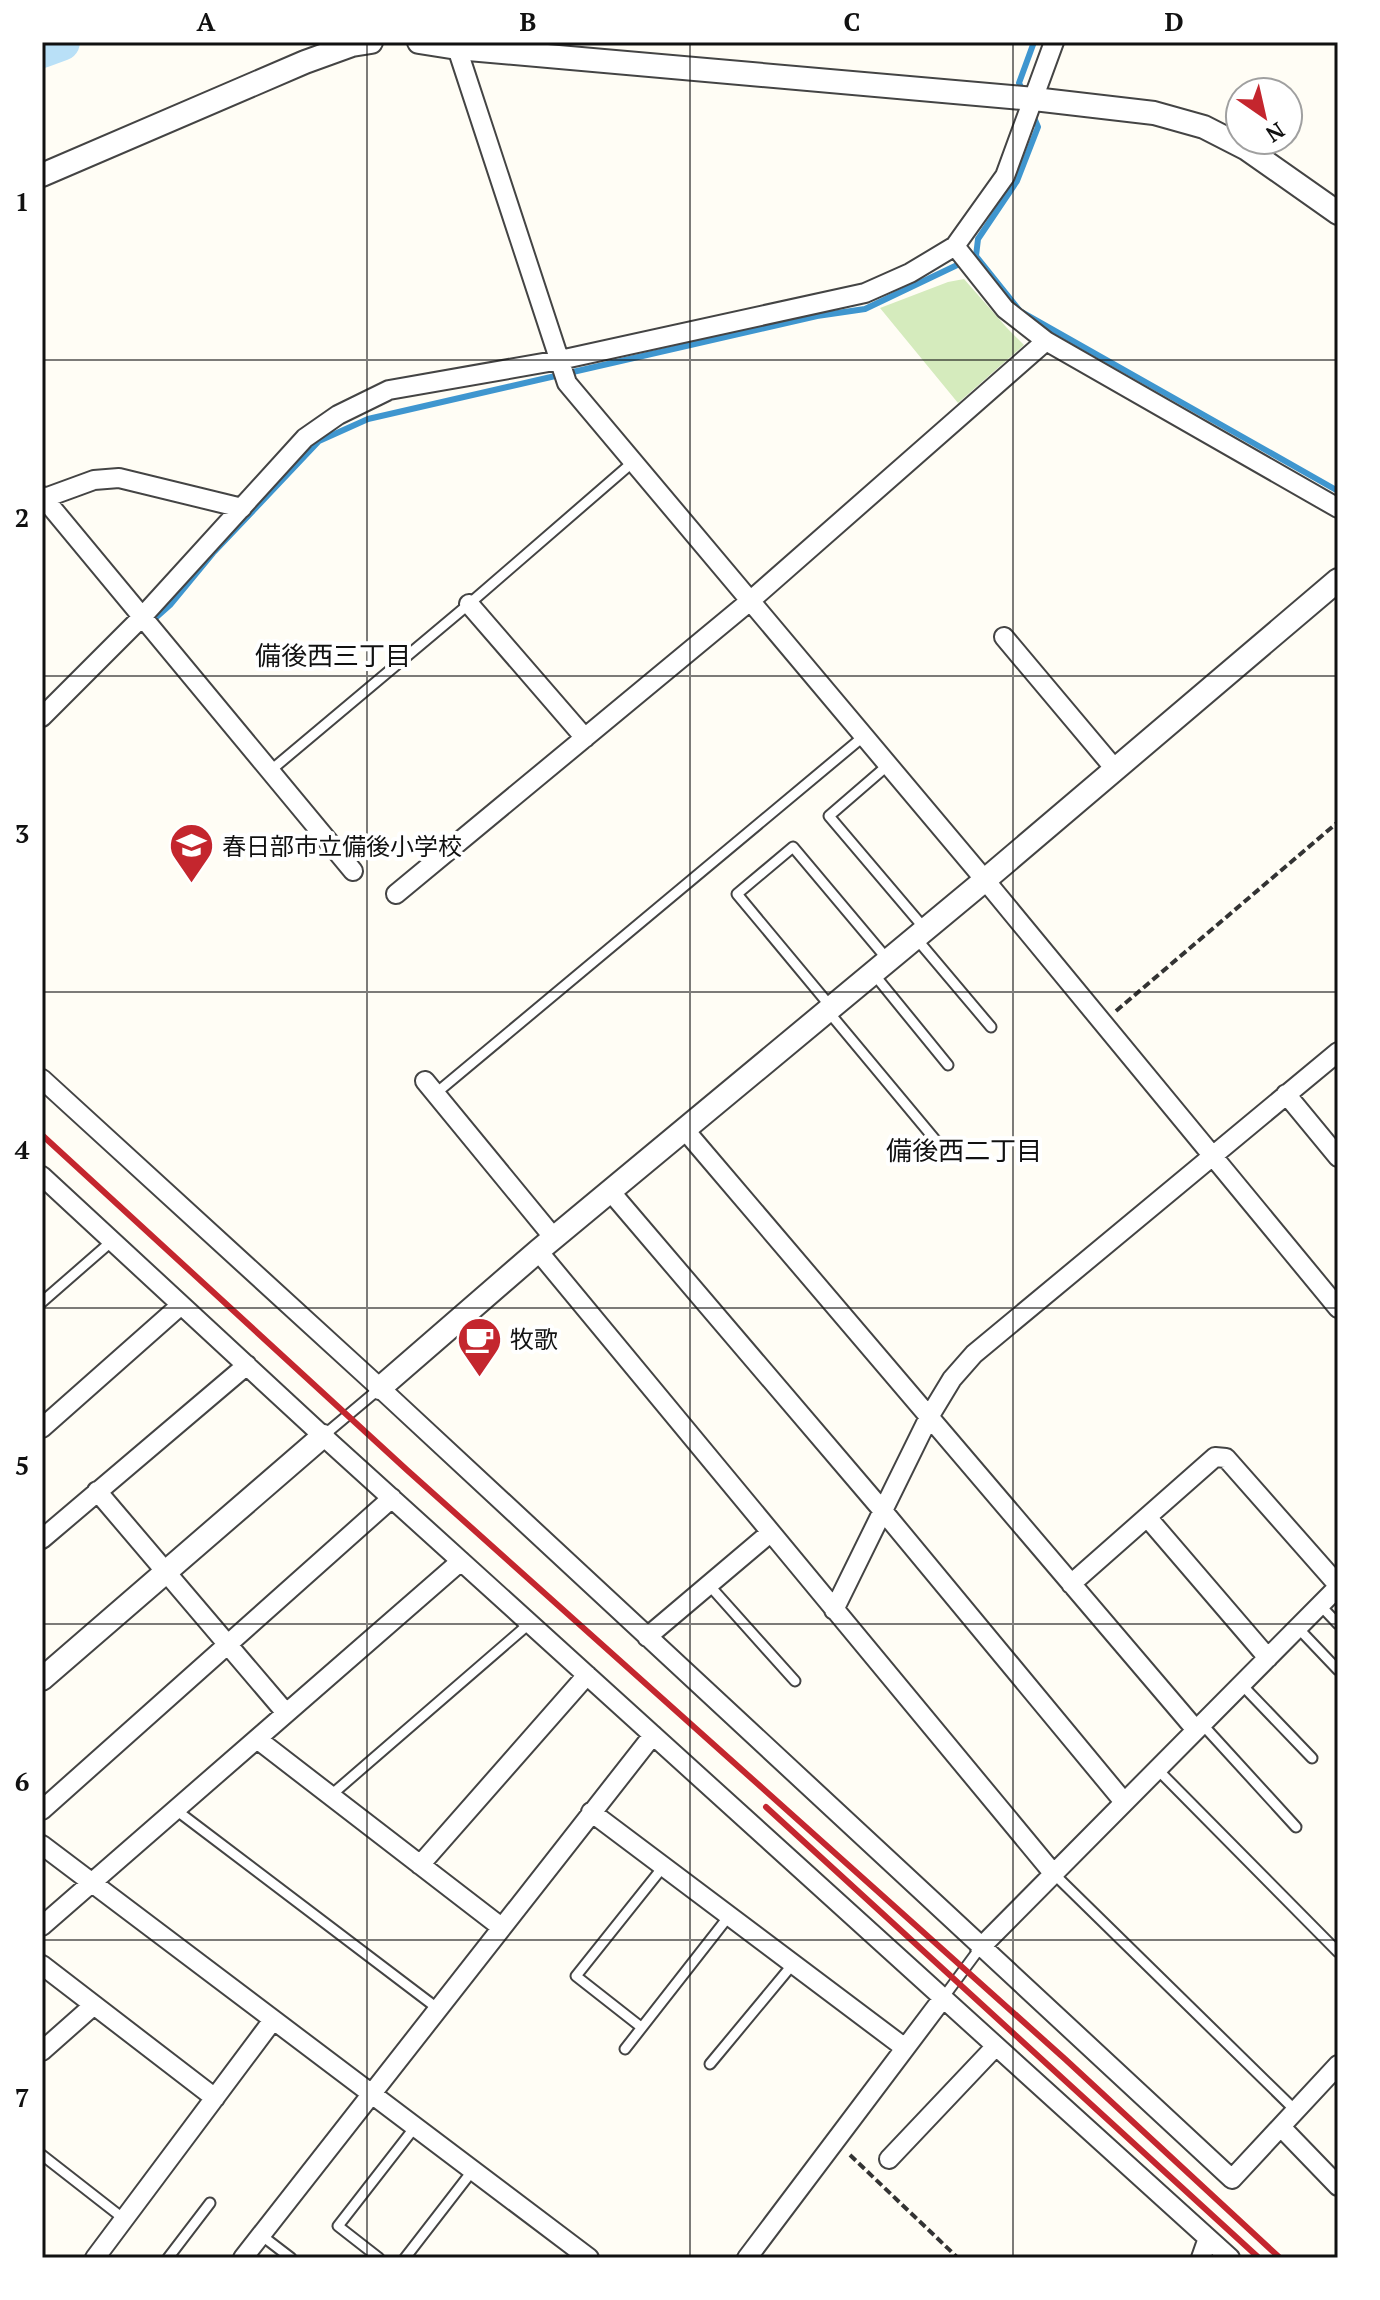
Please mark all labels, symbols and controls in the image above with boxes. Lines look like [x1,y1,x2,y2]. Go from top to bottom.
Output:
text: A [197,4,216,38]
text: B [520,4,536,38]
text: C [844,4,860,38]
text: D [1164,4,1184,38]
north arrow [1224,76,1304,156]
text: N [1260,116,1290,150]
text: 1 [15,184,29,218]
text: 2 [15,500,29,534]
district label: 備後西三丁目 [255,638,411,672]
text: 3 [15,816,29,850]
school or university icon: 春日部市立備後小学校 [167,822,215,885]
place label: 春日部市立備後小学校 [222,830,462,862]
text: 4 [15,1132,30,1166]
district label: 備後西二丁目 [886,1133,1042,1167]
cafe icon: 牧歌 [455,1315,503,1378]
place label: 牧歌 [510,1323,558,1355]
text: 5 [15,1448,29,1482]
text: 6 [15,1764,29,1798]
text: 7 [15,2080,29,2114]

